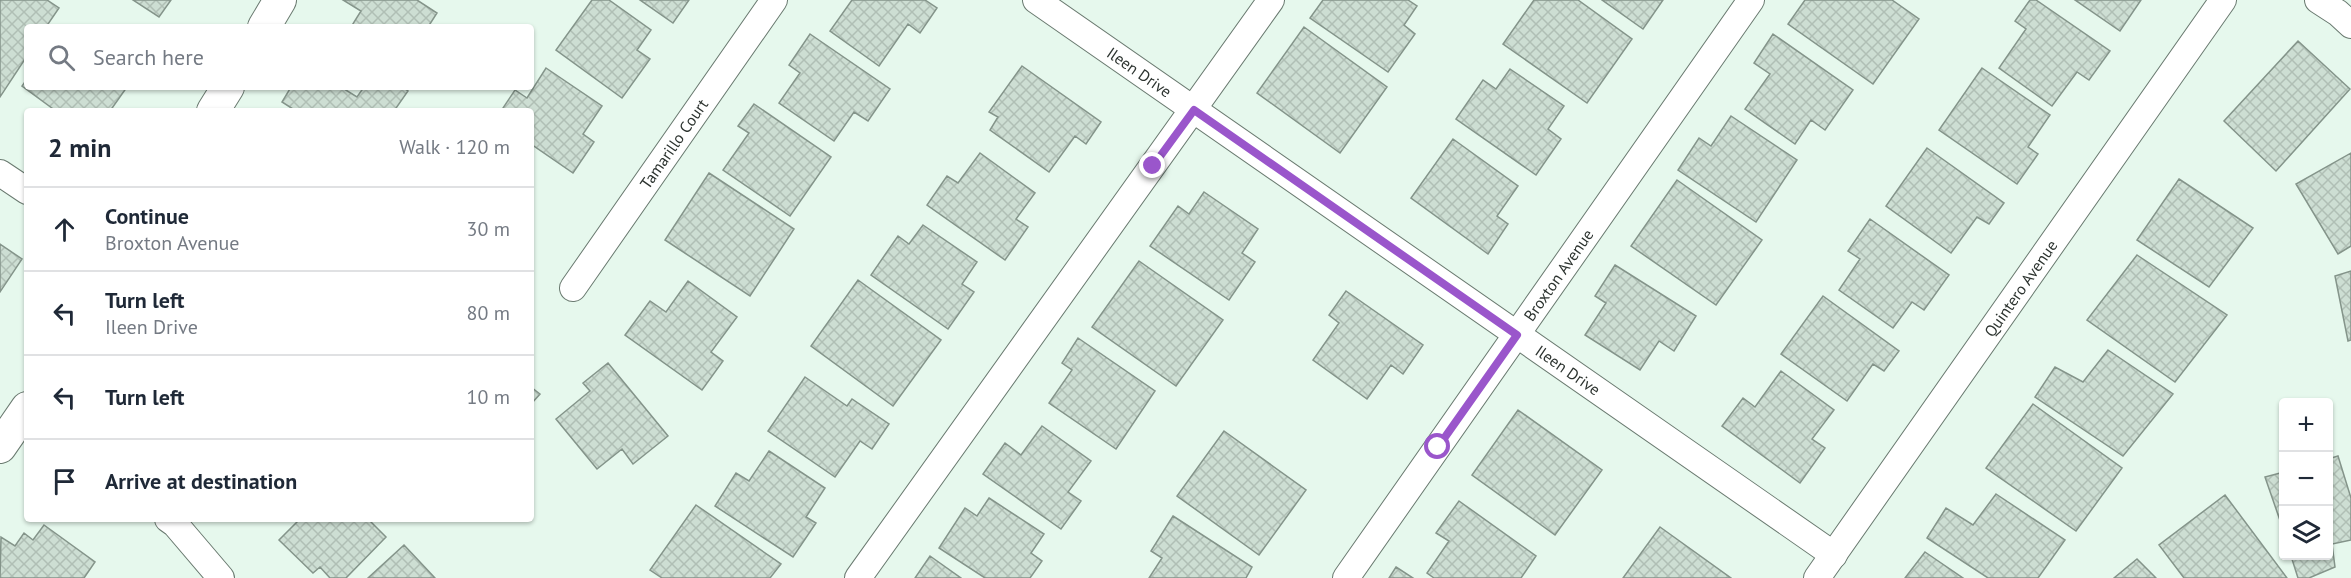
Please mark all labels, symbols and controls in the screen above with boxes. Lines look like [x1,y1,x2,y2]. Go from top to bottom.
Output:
search box [24,24,534,90]
icon: search [45,41,78,74]
street label: Ileen Drive [1103,42,1176,101]
text: Search here [93,43,204,71]
street label: Tamarillo Court [635,94,712,193]
text: 2 min [48,131,111,164]
text: Walk · 120 m [399,134,510,160]
route end [1139,152,1165,178]
text: Continue [105,202,189,230]
icon: ahead [48,213,81,246]
text: 30 m [467,216,510,242]
street label: Broxton Avenue [1519,225,1597,325]
text: Broxton Avenue [105,230,239,256]
street label: Quintero Avenue [1980,236,2061,341]
text: Turn left [105,286,185,314]
icon: left [48,297,81,330]
text: 80 m [467,300,510,326]
text: Ileen Drive [105,314,198,340]
street label: Ileen Drive [1532,341,1604,399]
icon: left [48,381,81,414]
text: Turn left [105,383,185,411]
text: 10 m [467,384,510,410]
map controls [2279,398,2333,560]
button: + [2279,398,2333,452]
route start [1424,433,1450,459]
button: − [2279,452,2333,506]
icon: arrive [48,465,81,498]
text: Arrive at destination [105,467,297,495]
button: layers [2279,506,2333,560]

